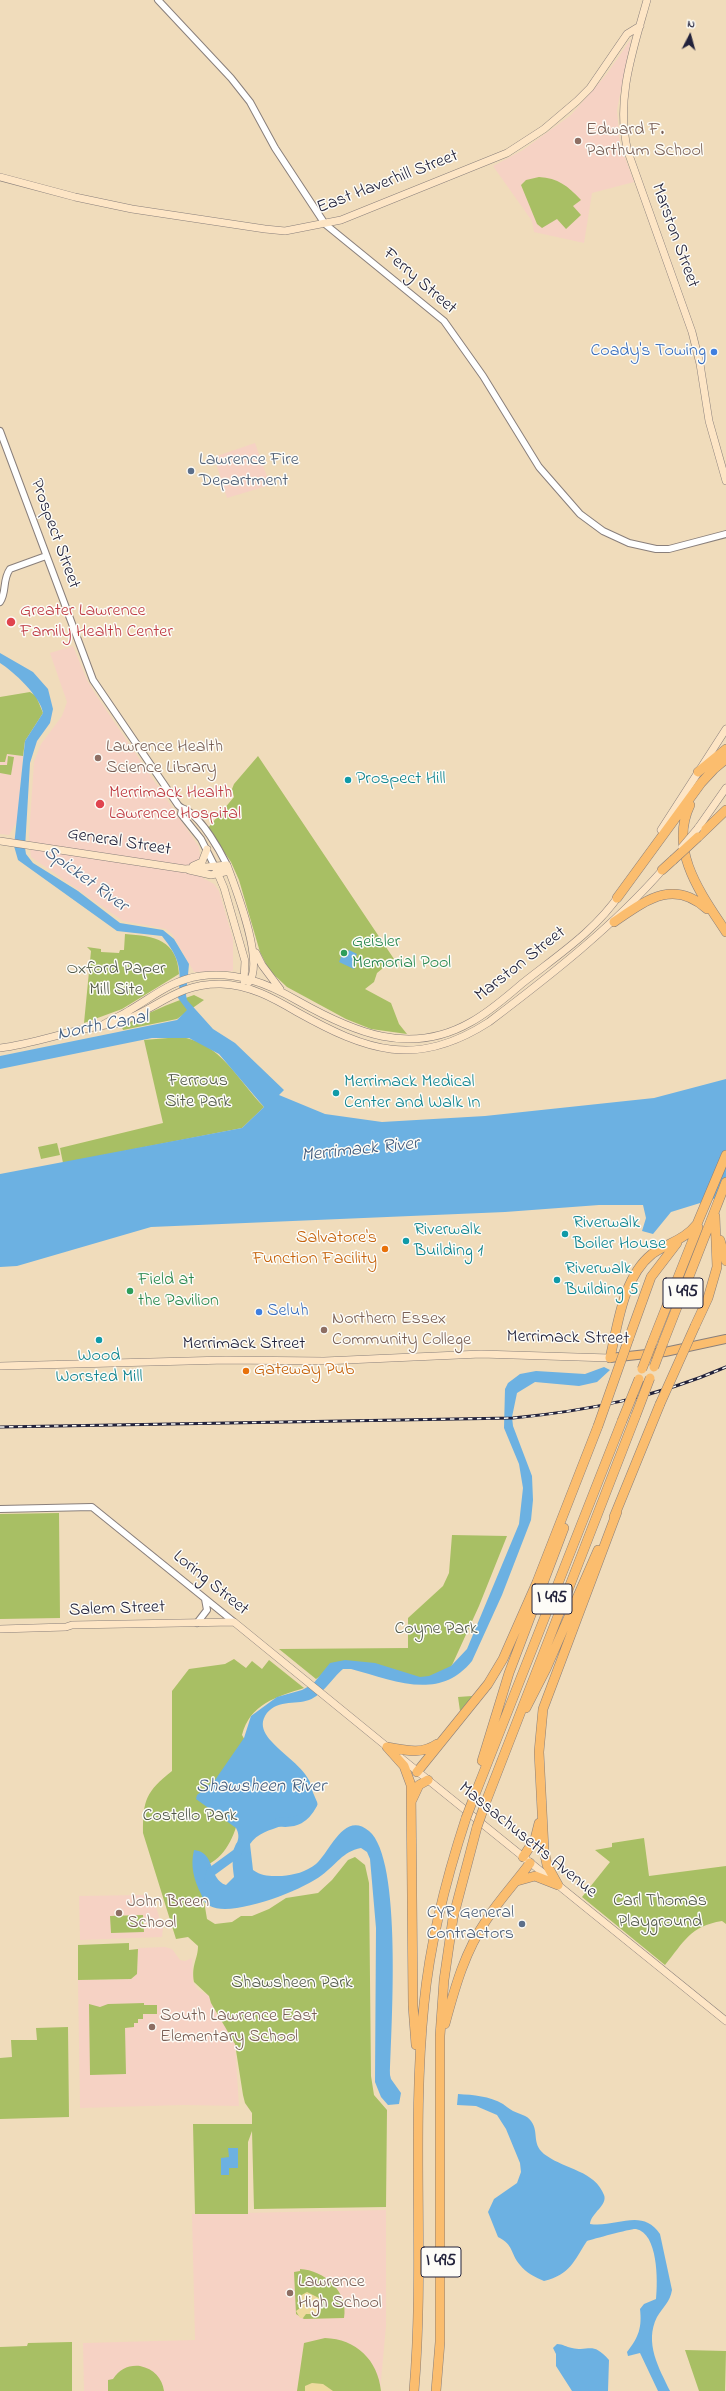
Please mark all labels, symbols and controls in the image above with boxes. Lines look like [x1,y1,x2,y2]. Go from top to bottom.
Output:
north arrow [670,16,710,56]
text: N [687,16,696,32]
place label: Edward F. Parthum School [586,120,703,162]
marker: Edward F. Parthum School [573,136,583,146]
street label: East Haverhill Street [314,146,462,220]
street label: Marston Street [645,181,703,291]
street label: Ferry Street [378,244,460,320]
place label: Coady's Towing [590,341,706,363]
marker: Coady's Towing [709,347,719,357]
place label: Lawrence Fire Department [199,450,299,492]
marker: Lawrence Fire Department [186,466,196,476]
street label: Prospect Street [24,476,84,592]
place label: Greater Lawrence Family Health Center [20,601,173,644]
marker: Greater Lawrence Family Health Center [5,616,17,628]
place label: Lawrence Health Science Library [106,737,223,780]
marker: Lawrence Health Science Library [93,753,103,763]
place label: Prospect Hill [356,769,446,791]
marker: Prospect Hill [343,775,353,785]
place label: Merrimack Health Lawrence Hospital [109,783,241,826]
marker: Merrimack Health Lawrence Hospital [94,798,106,810]
street label: General Street [66,824,172,862]
water label: Spicket River [38,842,132,918]
street label: Marston Street [471,923,571,1007]
place label: Geisler Memorial Pool [352,932,451,974]
marker: Geisler Memorial Pool [339,948,349,958]
park label: Oxford Paper Mill Site [66,959,166,1002]
water label: North Canal [56,1007,150,1047]
park label: Ferrous Site Park [165,1071,231,1114]
place label: Merrimack Medical Center and Walk In [344,1072,480,1114]
marker: Merrimack Medical Center and Walk In [331,1088,341,1098]
water label: Merrimack River [300,1133,420,1169]
place label: Riverwalk Boiler House [573,1213,666,1256]
place label: Riverwalk Building 1 [414,1220,483,1262]
place label: Salvatore's Function Facility [253,1228,377,1270]
marker: Riverwalk Boiler House [560,1229,570,1239]
marker: Riverwalk Building 1 [401,1236,411,1246]
marker: Salvatore's Function Facility [380,1244,390,1254]
place label: Riverwalk Building 5 [565,1259,639,1302]
place label: Field at the Pavilion [138,1270,219,1312]
marker: Riverwalk Building 5 [552,1275,562,1285]
road number: I 495 [663,1278,703,1308]
marker: Field at the Pavilion [125,1286,135,1296]
place label: Seluh [267,1301,308,1323]
marker: Seluh [254,1307,264,1317]
place label: Northern Essex Community College [332,1309,471,1352]
marker: Northern Essex Community College [319,1325,329,1335]
street label: Merrimack Street [506,1327,630,1351]
street label: Merrimack Street [183,1334,305,1356]
marker: Wood Worsted Mill [94,1335,104,1345]
place label: Wood Worsted Mill [56,1346,142,1388]
place label: Gateway Pub [254,1360,354,1382]
marker: Gateway Pub [241,1366,251,1376]
street label: Loring Street [168,1547,252,1621]
road number: I 495 [532,1584,572,1614]
street label: Salem Street [69,1598,165,1622]
park label: Coyne Park [394,1619,478,1641]
water label: Shawsheen River [196,1777,326,1799]
street label: Massachusetts Avenue [453,1778,601,1904]
park label: Costello Park [143,1806,237,1828]
park label: Carl Thomas Playground [613,1891,707,1934]
place label: John Breen School [127,1892,209,1934]
place label: CYR General Contractors [426,1903,514,1946]
marker: John Breen School [114,1908,124,1918]
marker: CYR General Contractors [517,1919,527,1929]
park label: Shawsheen Park [231,1973,353,1995]
place label: South Lawrence East Elementary School [160,2006,317,2048]
marker: South Lawrence East Elementary School [147,2022,157,2032]
road number: I 495 [421,2247,461,2277]
place label: Lawrence High School [298,2272,381,2314]
marker: Lawrence High School [285,2288,295,2298]

